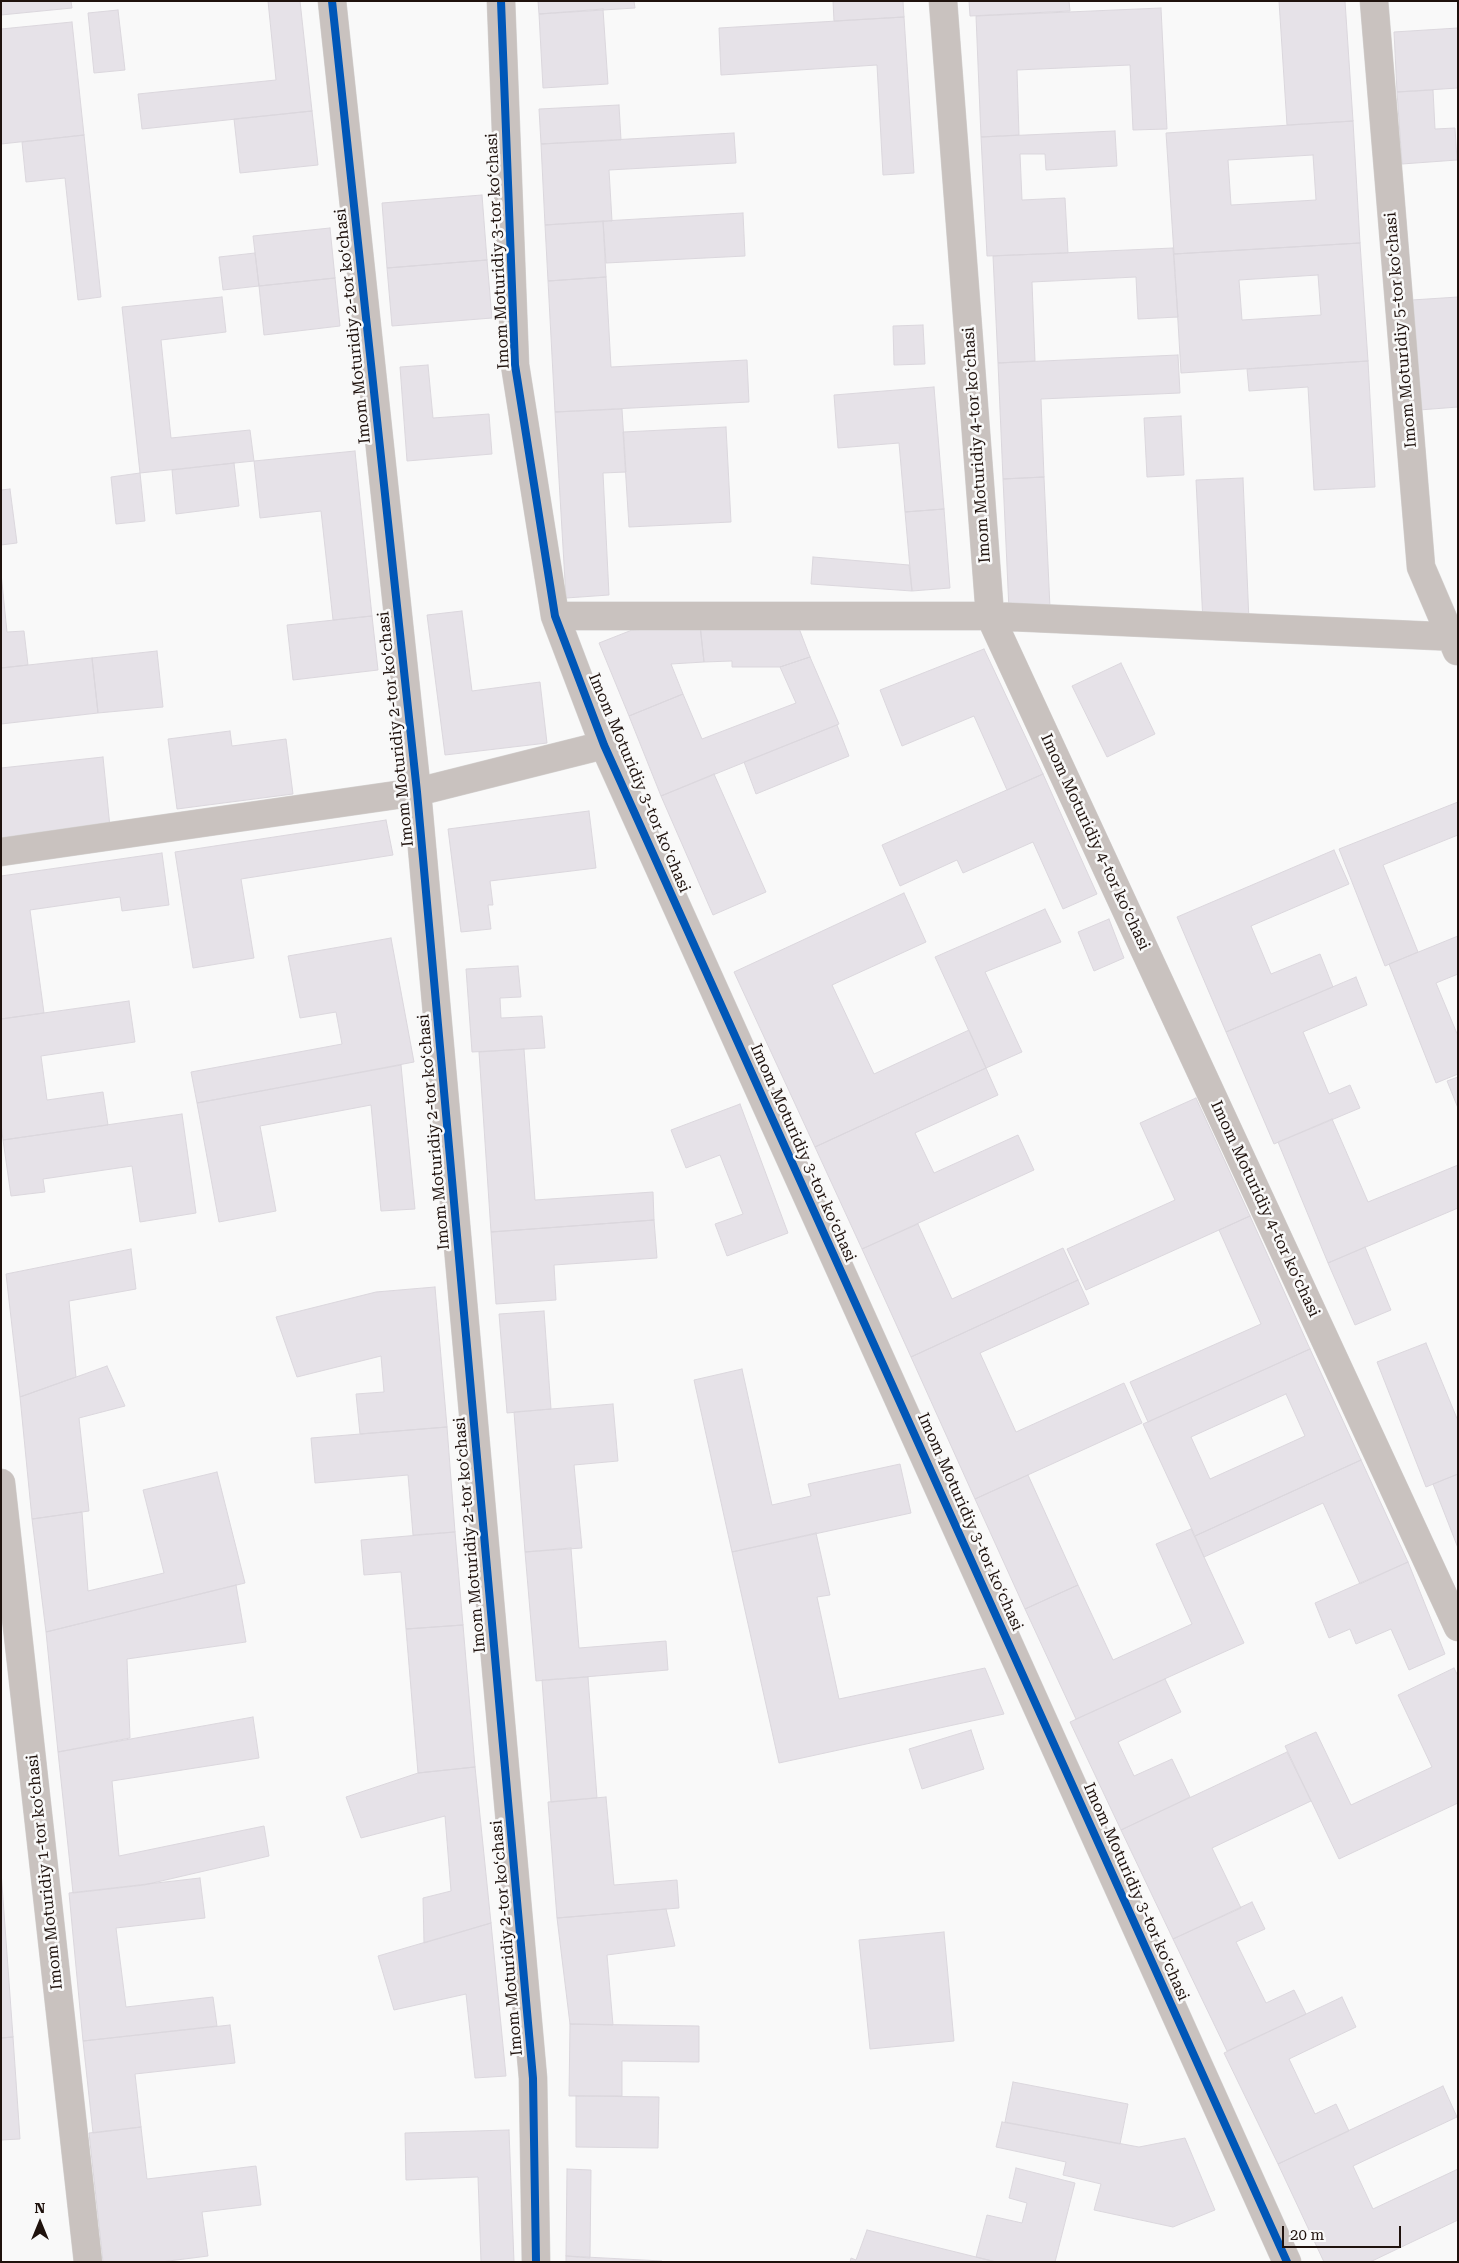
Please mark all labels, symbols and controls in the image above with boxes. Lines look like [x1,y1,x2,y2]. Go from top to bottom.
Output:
street label: Imom Moturidiy 3-tor koʻchasi [482,132,514,370]
street label: Imom Moturidiy 2-tor koʻchasi [331,207,375,445]
street label: Imom Moturidiy 5-tor koʻchasi [1381,211,1421,449]
street label: Imom Moturidiy 4-tor koʻchasi [959,326,995,564]
street label: Imom Moturidiy 2-tor koʻchasi [374,610,418,848]
street label: Imom Moturidiy 3-tor koʻchasi [584,670,694,896]
street label: Imom Moturidiy 4-tor koʻchasi [1036,731,1154,953]
street label: Imom Moturidiy 2-tor koʻchasi [414,1013,454,1251]
street label: Imom Moturidiy 3-tor koʻchasi [746,1041,860,1265]
street label: Imom Moturidiy 4-tor koʻchasi [1206,1098,1324,1320]
street label: Imom Moturidiy 3-tor koʻchasi [913,1410,1027,1634]
street label: Imom Moturidiy 2-tor koʻchasi [450,1416,490,1654]
street label: Imom Moturidiy 1-tor koʻchasi [23,1753,67,1991]
street label: Imom Moturidiy 3-tor koʻchasi [1079,1780,1193,2004]
street label: Imom Moturidiy 2-tor koʻchasi [487,1819,527,2057]
north arrow [15,2198,65,2248]
text: N [35,2200,45,2216]
scale bar [1284,2216,1403,2248]
text: 20 m [1290,2226,1324,2244]

